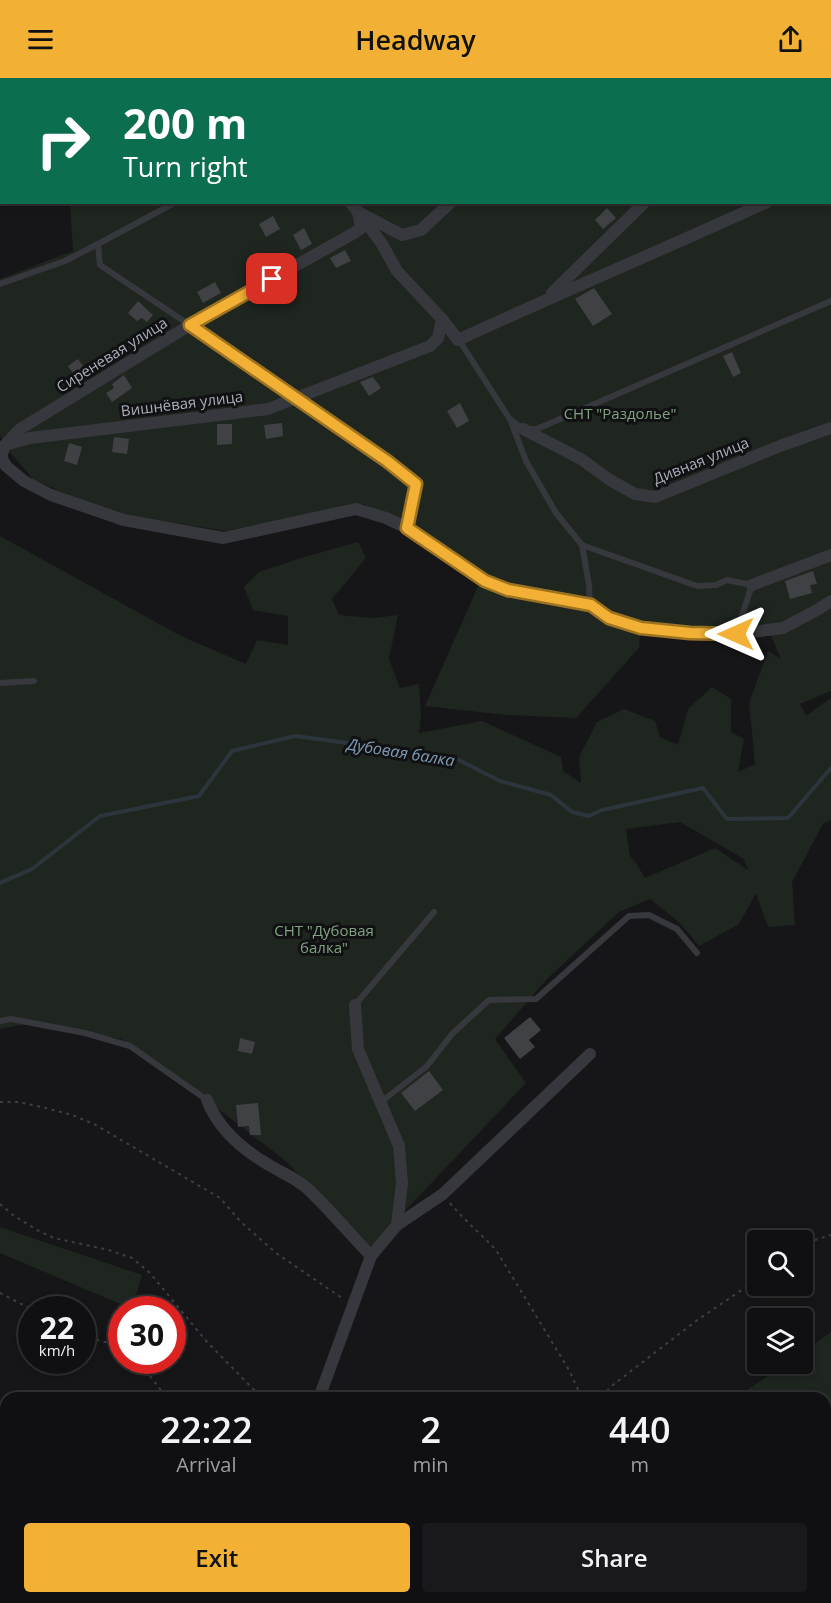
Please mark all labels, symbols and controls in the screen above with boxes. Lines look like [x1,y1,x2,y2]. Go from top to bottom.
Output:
text: Headway [355,21,476,58]
icon: menu [24,23,57,56]
icon: share [774,23,807,56]
text: 200 m [123,94,247,151]
icon: right [24,102,102,180]
text: Turn right [123,148,248,185]
pin [246,253,297,304]
icon: arrive [255,262,288,295]
street label: Сиреневая улица [52,312,171,396]
street label: Вишнёвая улица [120,386,244,420]
park label: СНТ "Раздолье" [564,403,676,423]
street label: Дивная улица [650,432,752,488]
position arrow [704,602,768,666]
water label: Дубовая балка [344,732,456,771]
park label: СНТ "Дубовая балка" [274,920,374,957]
map controls [747,1230,813,1374]
button: search [747,1230,813,1296]
speed limit sign: 30 [108,1296,186,1374]
text: 22 [40,1307,74,1348]
button: layers [747,1308,813,1374]
text: km/h [39,1340,75,1360]
text: 22:22 [160,1405,253,1454]
text: 2 [420,1405,441,1454]
text: 440 [609,1405,671,1454]
text: Arrival [176,1451,237,1478]
text: min [413,1451,449,1478]
text: m [631,1451,649,1478]
button: Exit [24,1523,410,1592]
button: Share [422,1523,807,1592]

